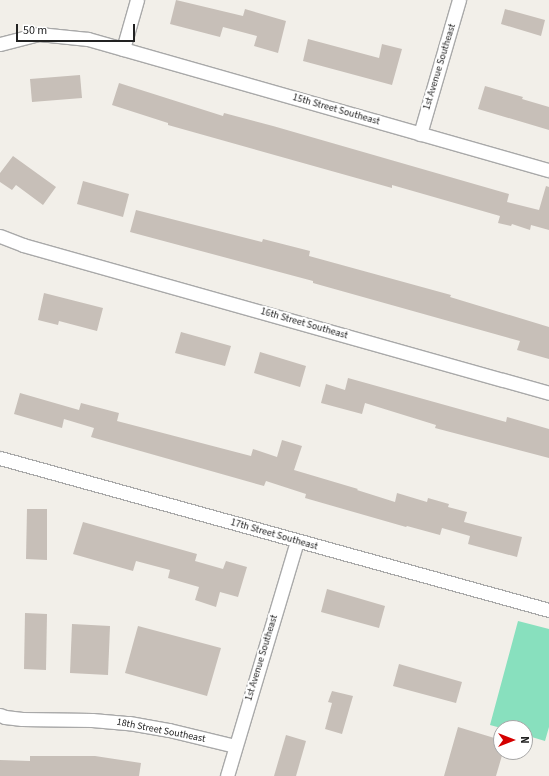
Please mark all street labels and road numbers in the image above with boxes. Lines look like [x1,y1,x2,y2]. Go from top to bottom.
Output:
street label: 1st Avenue Southeast [421,22,459,112]
street label: 15th Street Southeast [291,92,381,128]
street label: 16th Street Southeast [259,306,349,342]
street label: 17th Street Southeast [229,517,319,553]
street label: 1st Avenue Southeast [243,613,281,703]
street label: 18th Street Southeast [116,717,206,745]

